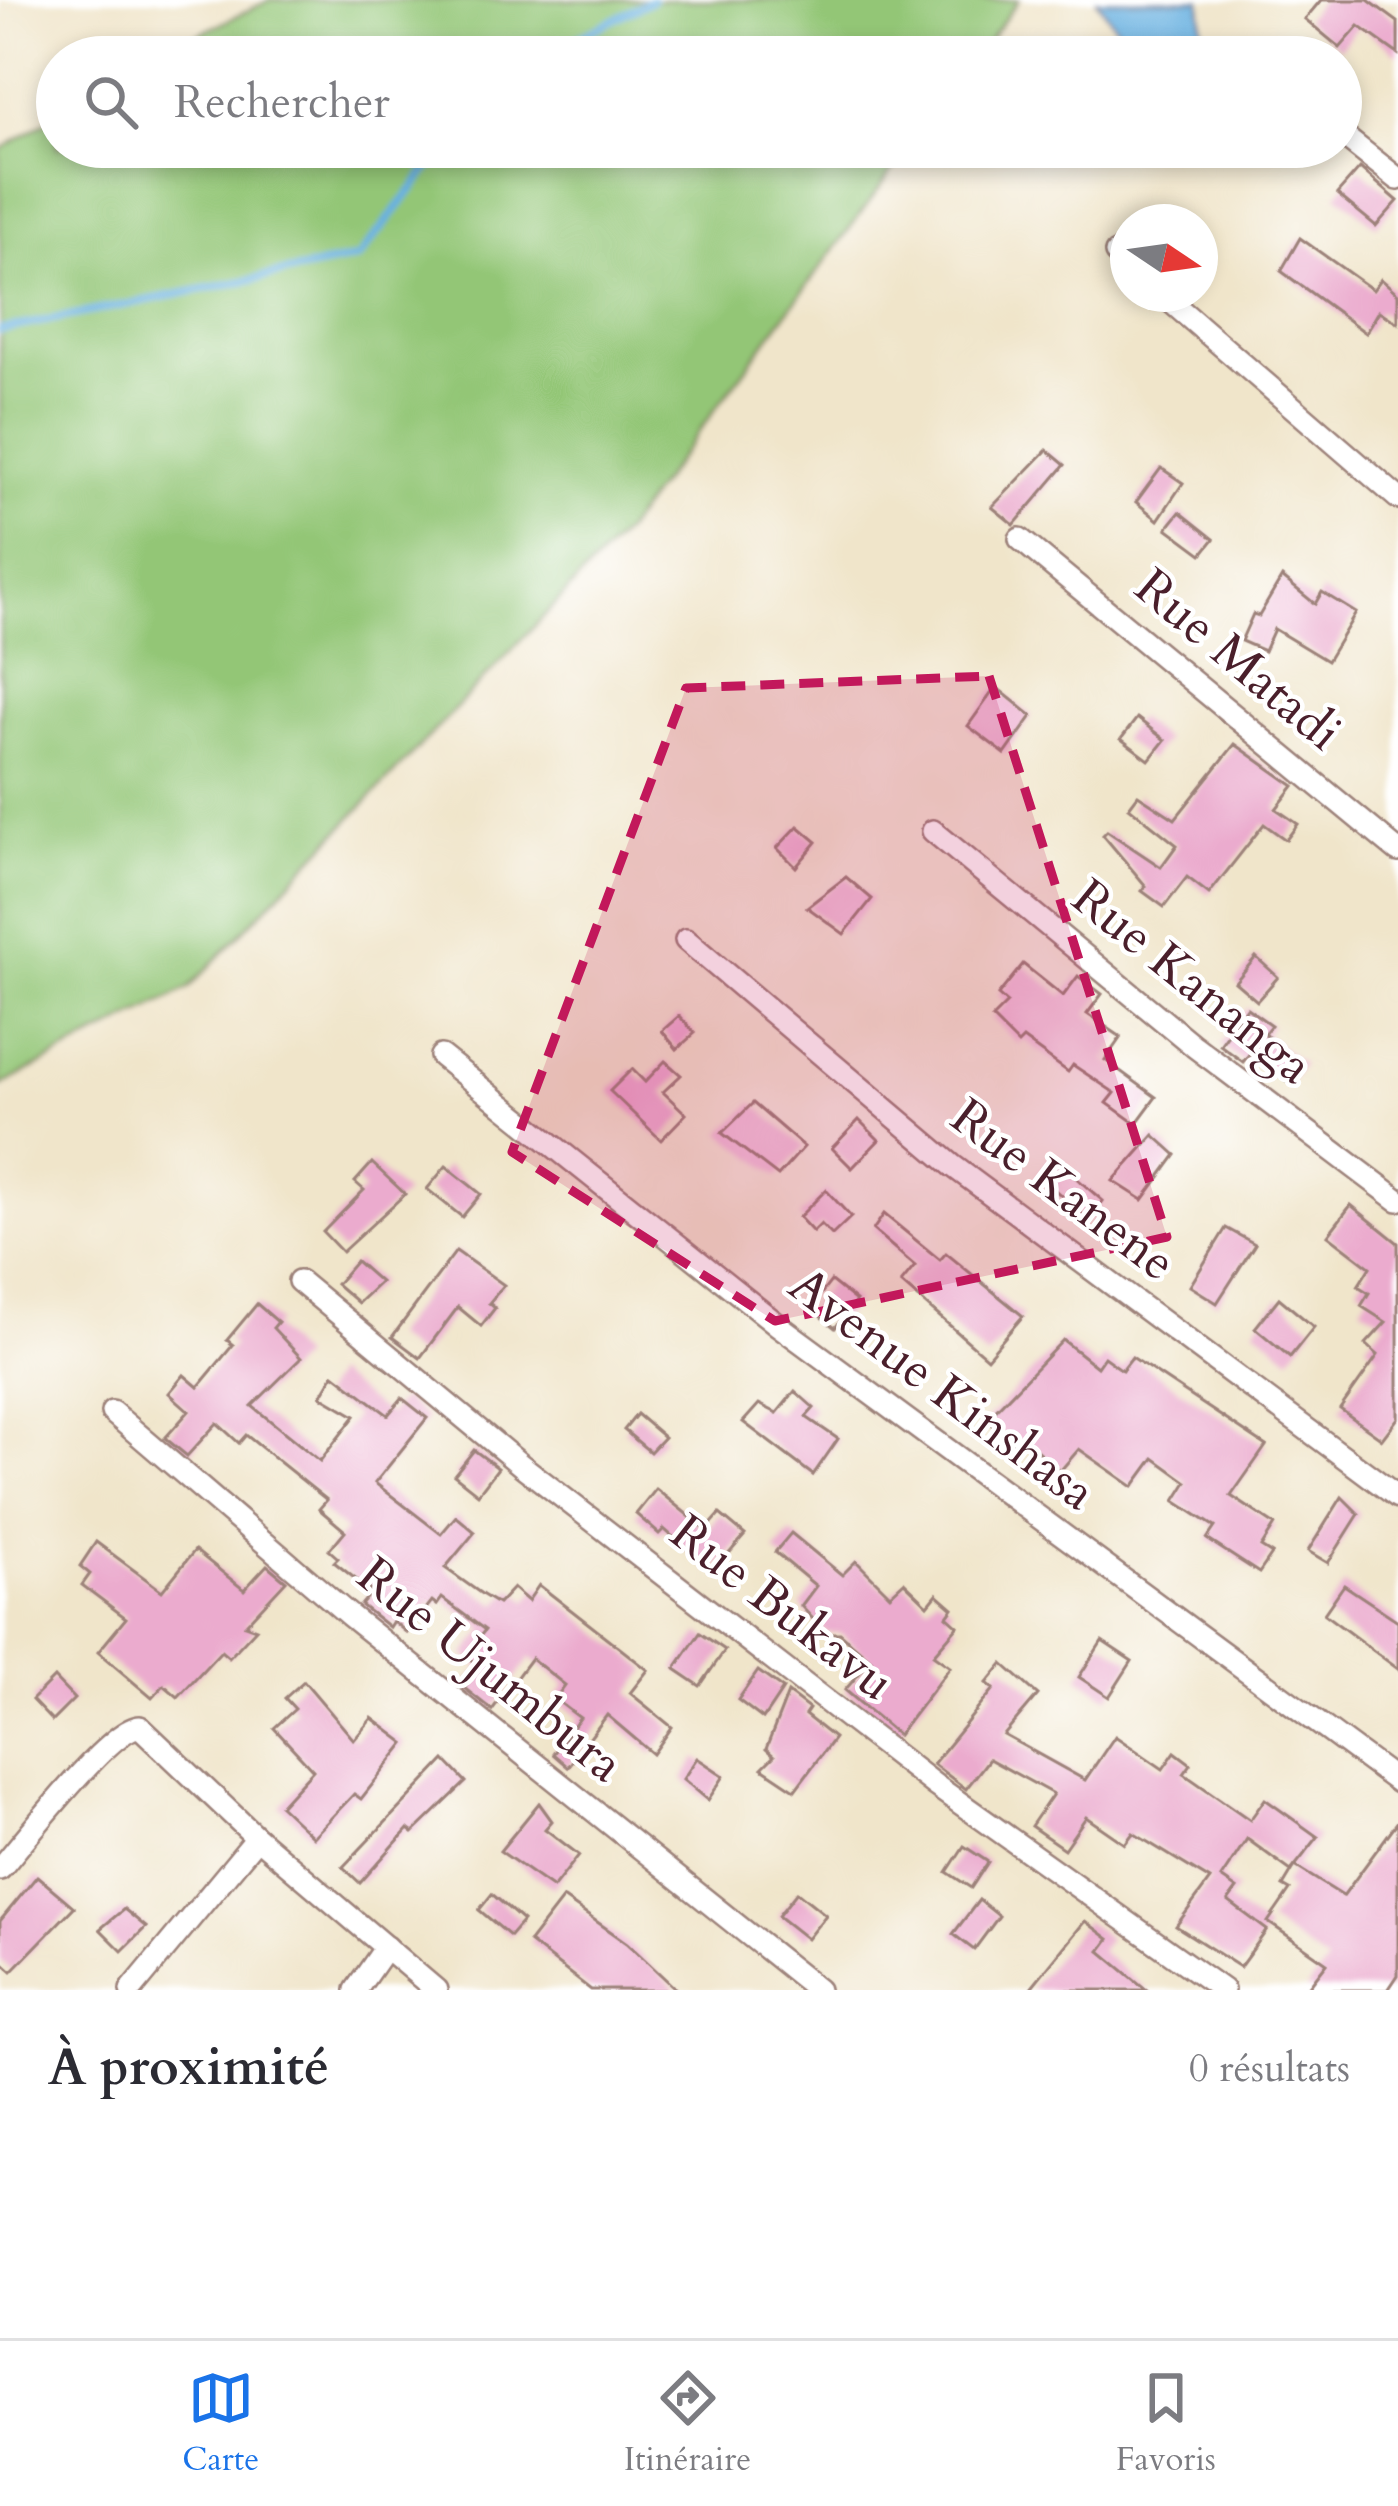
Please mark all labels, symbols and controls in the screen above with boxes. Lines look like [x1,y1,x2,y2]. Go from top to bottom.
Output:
search box [36,36,1362,168]
icon: search [78,69,144,135]
text: Rechercher [174,72,390,133]
north arrow [1110,204,1218,312]
street label: Rue Matadi [1120,553,1356,767]
street label: Rue Kananga [1057,863,1327,1101]
street label: Rue Kanene [936,1082,1190,1298]
street label: Avenue Kinshasa [775,1251,1109,1527]
street label: Rue Bukavu [656,1499,908,1717]
street label: Rue Ujumbura [342,1541,638,1799]
text: À proximité [48,2033,329,2103]
text: 0 résultats [1189,2042,1350,2095]
tab: Carte [182,2365,259,2482]
tab: Itinéraire [624,2365,751,2482]
tab: Favoris [1116,2365,1216,2482]

